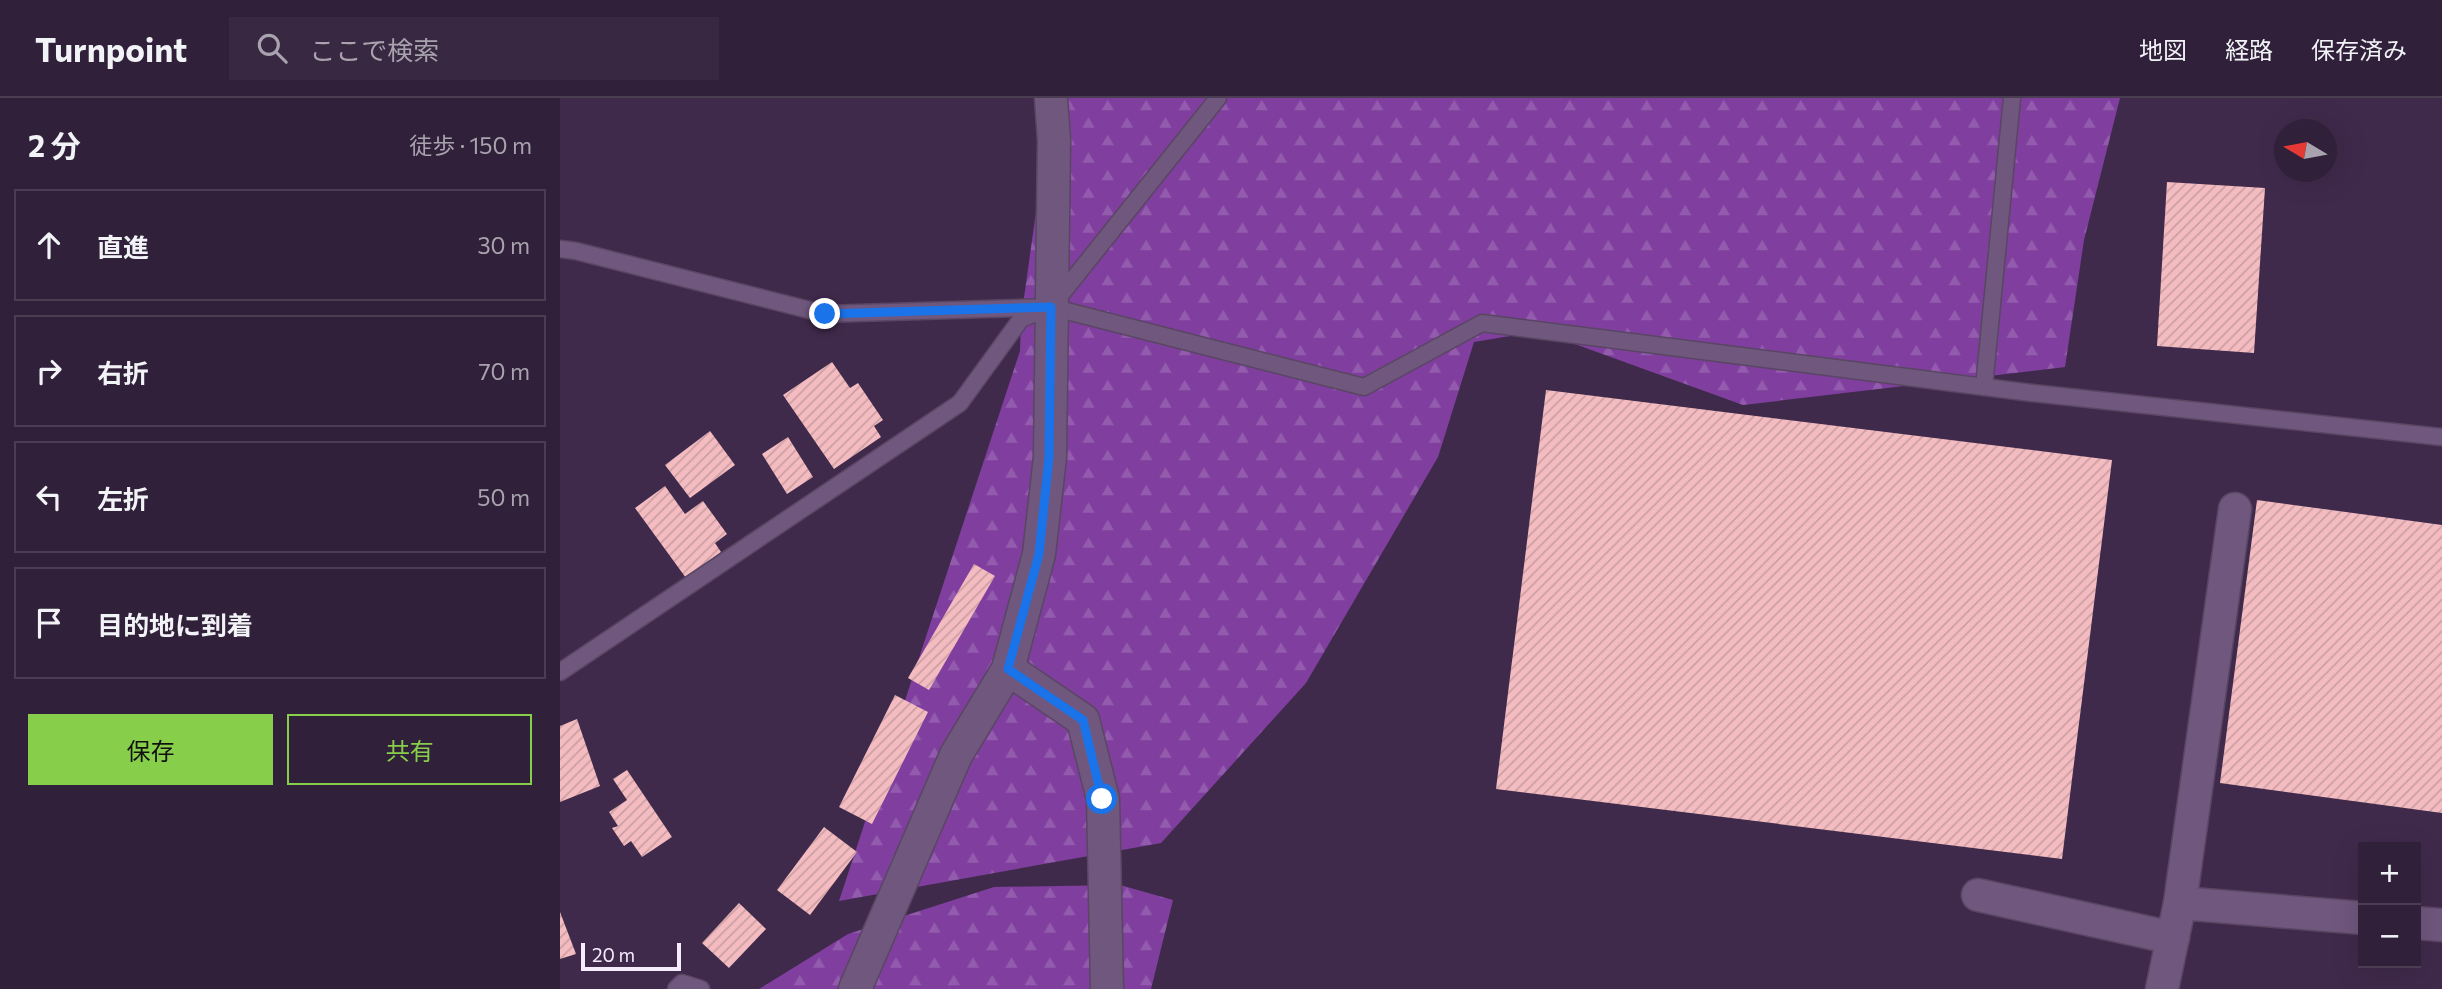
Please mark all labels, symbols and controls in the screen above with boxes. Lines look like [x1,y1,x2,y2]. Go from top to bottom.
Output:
search box [229,17,719,80]
text: Turnpoint [35,28,187,69]
icon: search [253,29,291,67]
text: ここで検索 [309,34,439,65]
text: 地図 [2139,35,2187,64]
text: 経路 [2225,35,2273,64]
text: 保存済み [2311,35,2407,64]
north arrow [2274,119,2337,182]
text: 2 分 [28,126,81,163]
text: 徒歩 · 150 m [409,131,532,159]
icon: ahead [30,226,68,264]
text: 直進 [97,231,149,262]
text: 30 m [477,231,530,259]
route end [809,298,840,329]
icon: right [30,352,68,390]
text: 右折 [97,357,149,388]
text: 70 m [478,357,530,385]
icon: left [30,478,68,516]
text: 左折 [97,483,149,514]
text: 50 m [477,483,530,511]
icon: arrive [30,604,68,642]
text: 目的地に到着 [97,609,253,640]
button: 保存 [28,714,273,785]
button: 共有 [287,714,532,785]
route start [1086,783,1117,814]
map controls [2358,842,2421,968]
button: + [2358,842,2421,905]
button: − [2358,905,2421,968]
scale bar [581,940,681,972]
text: 20 m [592,943,635,966]

